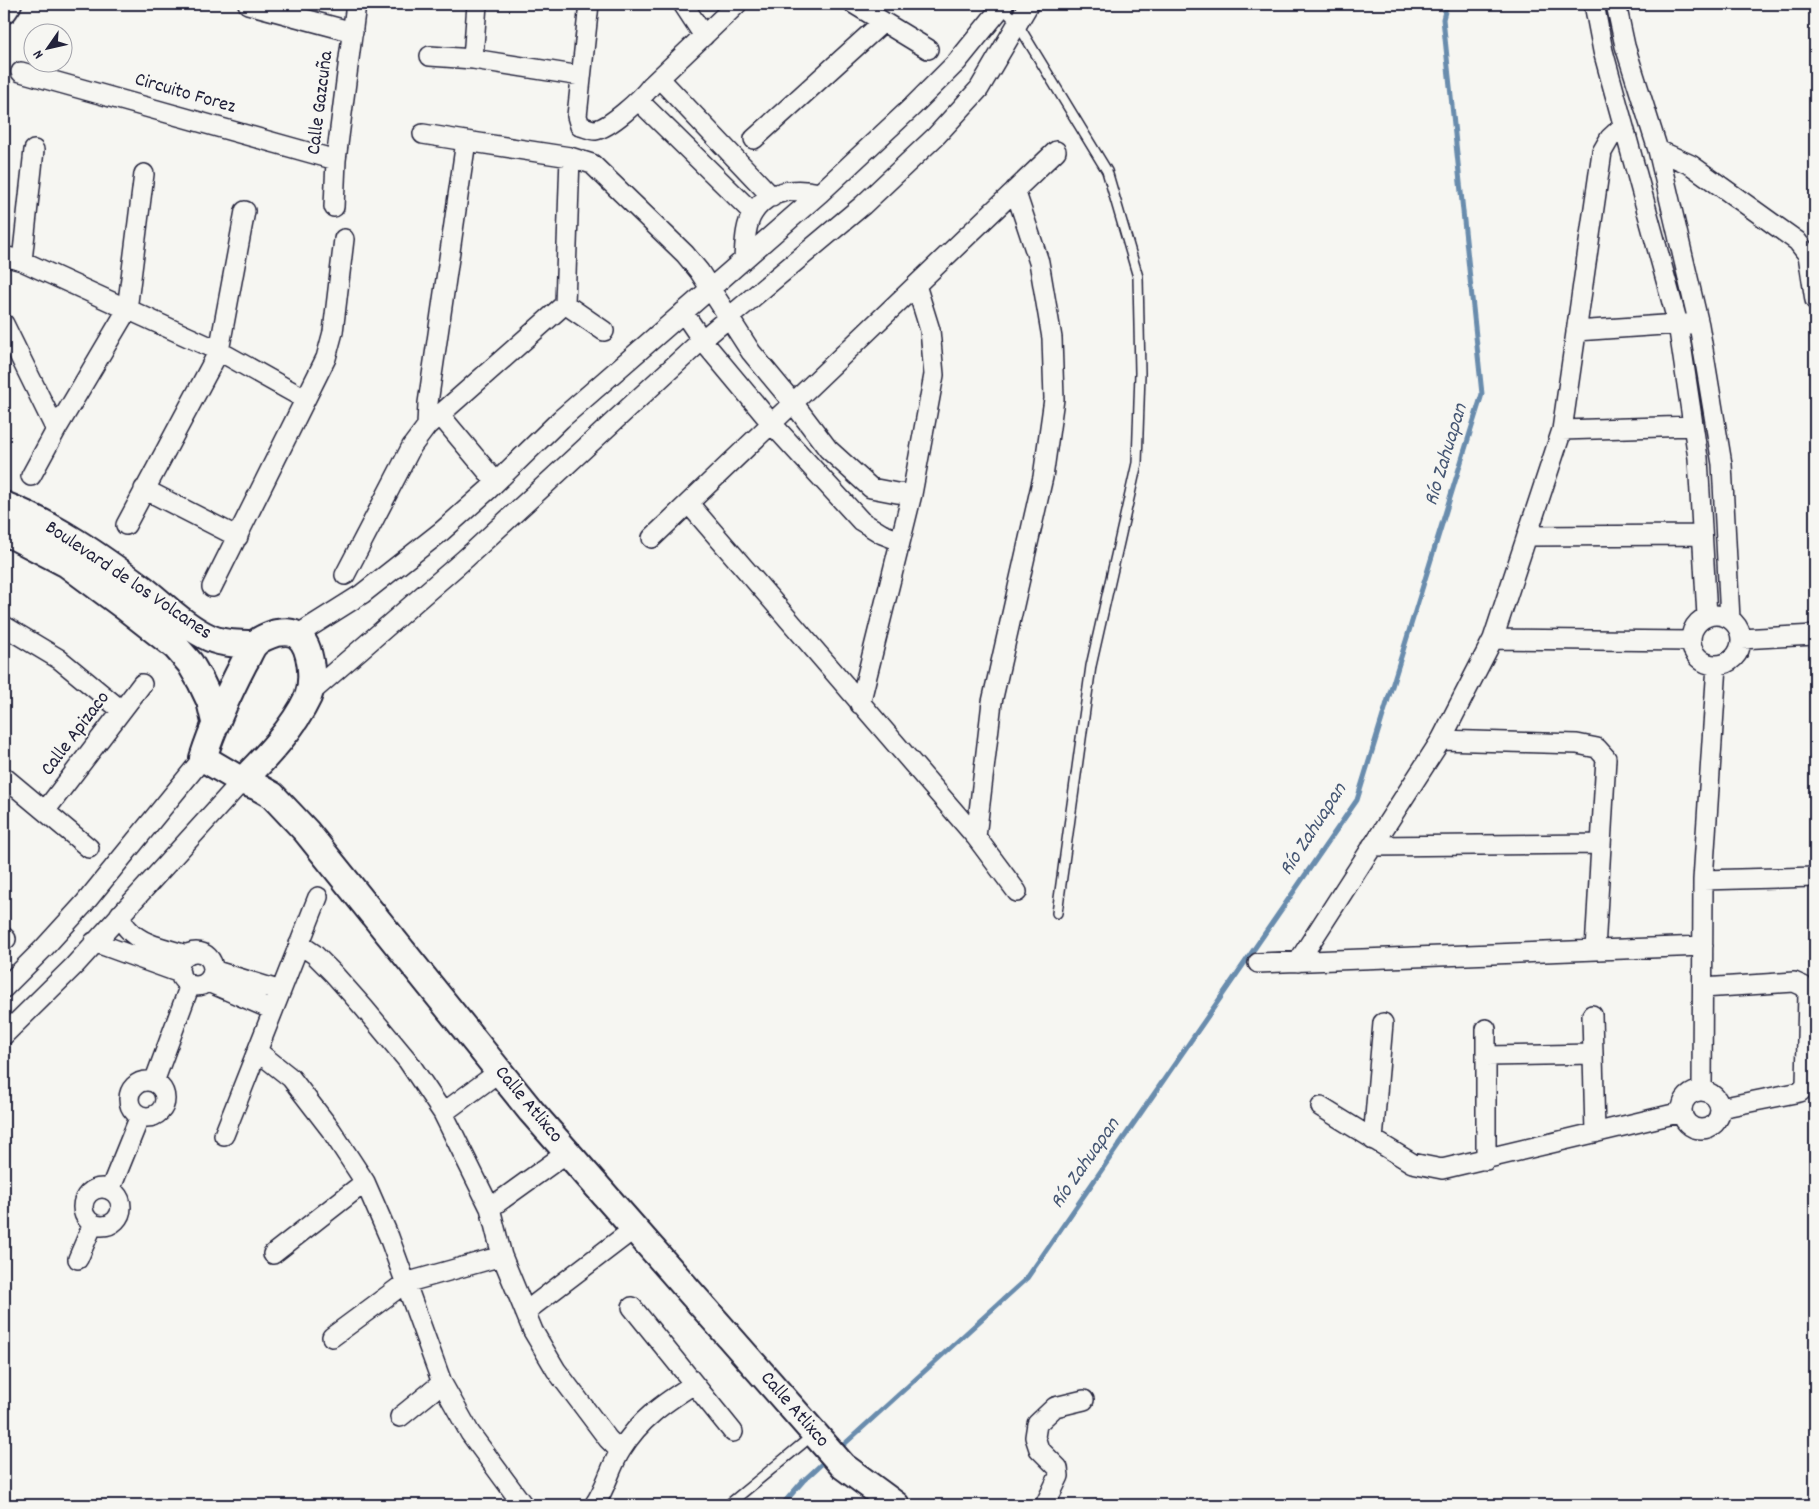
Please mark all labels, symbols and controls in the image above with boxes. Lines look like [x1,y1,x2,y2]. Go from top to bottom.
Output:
north arrow [22,22,72,72]
text: N [29,46,49,63]
street label: Calle Gazcuña [301,49,341,157]
street label: Circuito Forez [131,66,239,122]
water label: Río Zahuapan [1417,399,1477,510]
street label: Boulevard de los Volcanes [39,515,217,647]
street label: Calle Apizaco [35,686,117,782]
water label: Río Zahuapan [1273,777,1356,882]
street label: Calle Atlixco [487,1060,569,1150]
water label: Río Zahuapan [1044,1111,1129,1216]
street label: Calle Atlixco [753,1366,835,1454]

